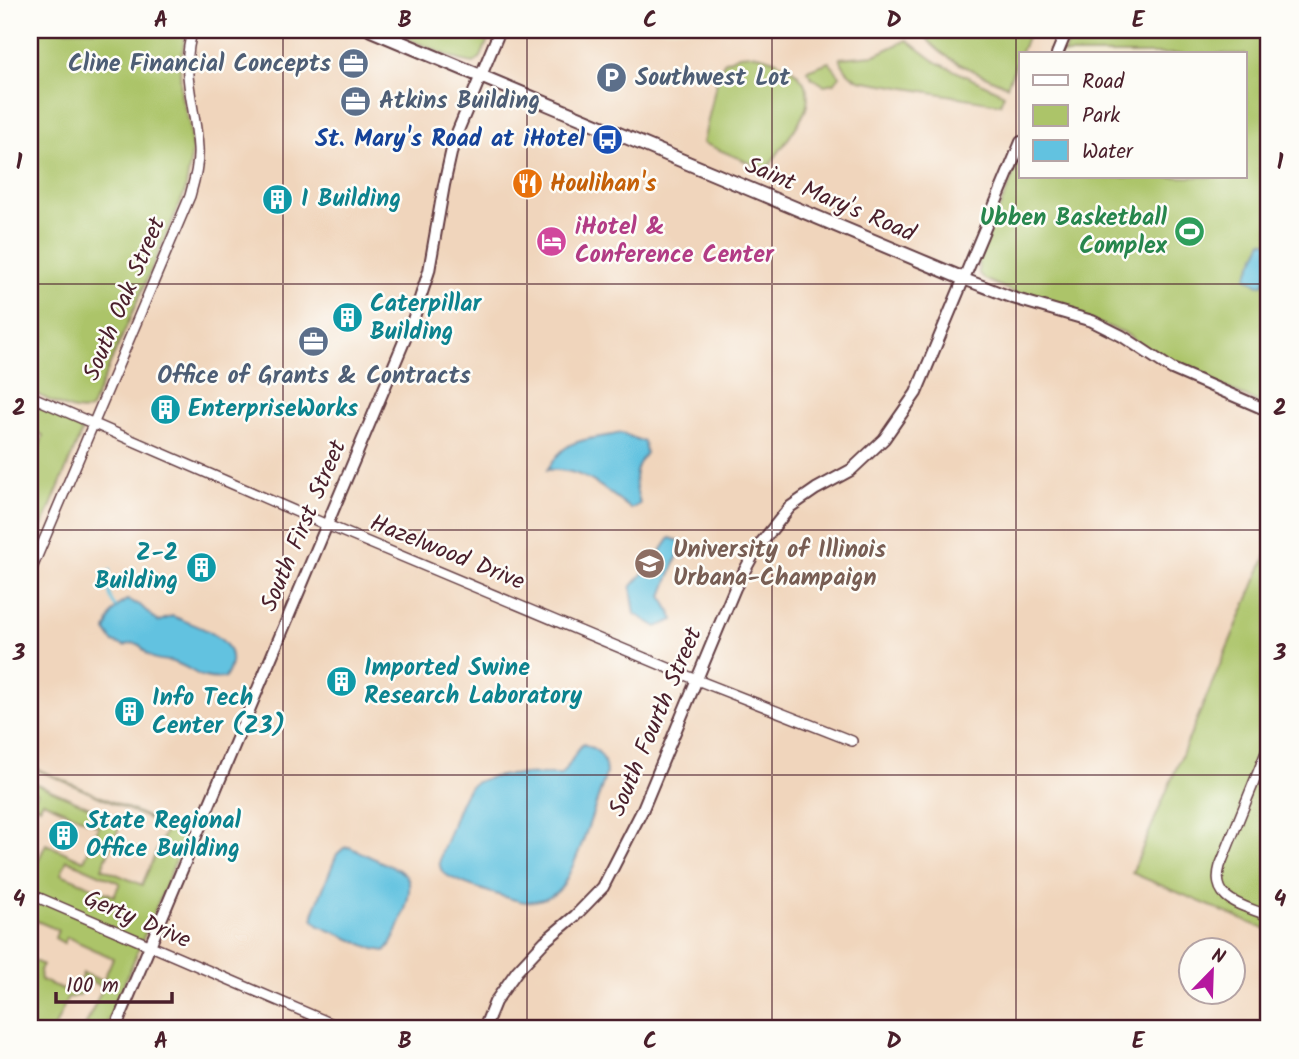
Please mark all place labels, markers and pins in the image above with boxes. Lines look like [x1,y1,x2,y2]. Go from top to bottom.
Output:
place label: Cline Financial Concepts [68,45,331,84]
office icon: Cline Financial Concepts [337,47,371,81]
place label: Southwest Lot [635,59,791,98]
parking icon: Southwest Lot [595,61,629,95]
place label: Atkins Building [379,82,540,121]
office icon: Atkins Building [339,84,373,118]
place label: St. Mary's Road at iHotel [315,120,586,159]
bus stop icon: St. Mary's Road at iHotel [591,122,625,156]
place label: Houlihan's [550,165,656,204]
restaurant icon: Houlihan's [510,167,544,201]
place label: I Building [301,180,401,219]
building icon: I Building [261,182,295,216]
place label: Ubben Basketball Complex [980,199,1168,266]
place label: iHotel & Conference Center [575,208,775,275]
sports icon: Ubben Basketball Complex [1173,215,1207,249]
hotel icon: iHotel & Conference Center [535,224,569,258]
place label: Caterpillar Building [370,285,482,352]
building icon: Caterpillar Building [330,301,364,335]
office icon: Office of Grants & Contracts [297,325,331,359]
place label: Office of Grants & Contracts [157,357,471,396]
place label: EnterpriseWorks [188,390,358,429]
building icon: EnterpriseWorks [148,392,182,426]
place label: University of Illinois Urbana-Champaign [673,531,886,598]
place label: Z-2 Building [95,534,178,601]
school or university icon: University of Illinois Urbana-Champaign [633,547,667,581]
building icon: Z-2 Building [184,550,218,584]
place label: Imported Swine Research Laboratory [364,649,583,716]
building icon: Imported Swine Research Laboratory [324,665,358,699]
place label: Info Tech Center (Z3) [152,679,285,746]
building icon: Info Tech Center (Z3) [112,695,146,729]
place label: State Regional Office Building [86,802,241,869]
building icon: State Regional Office Building [46,818,80,852]

